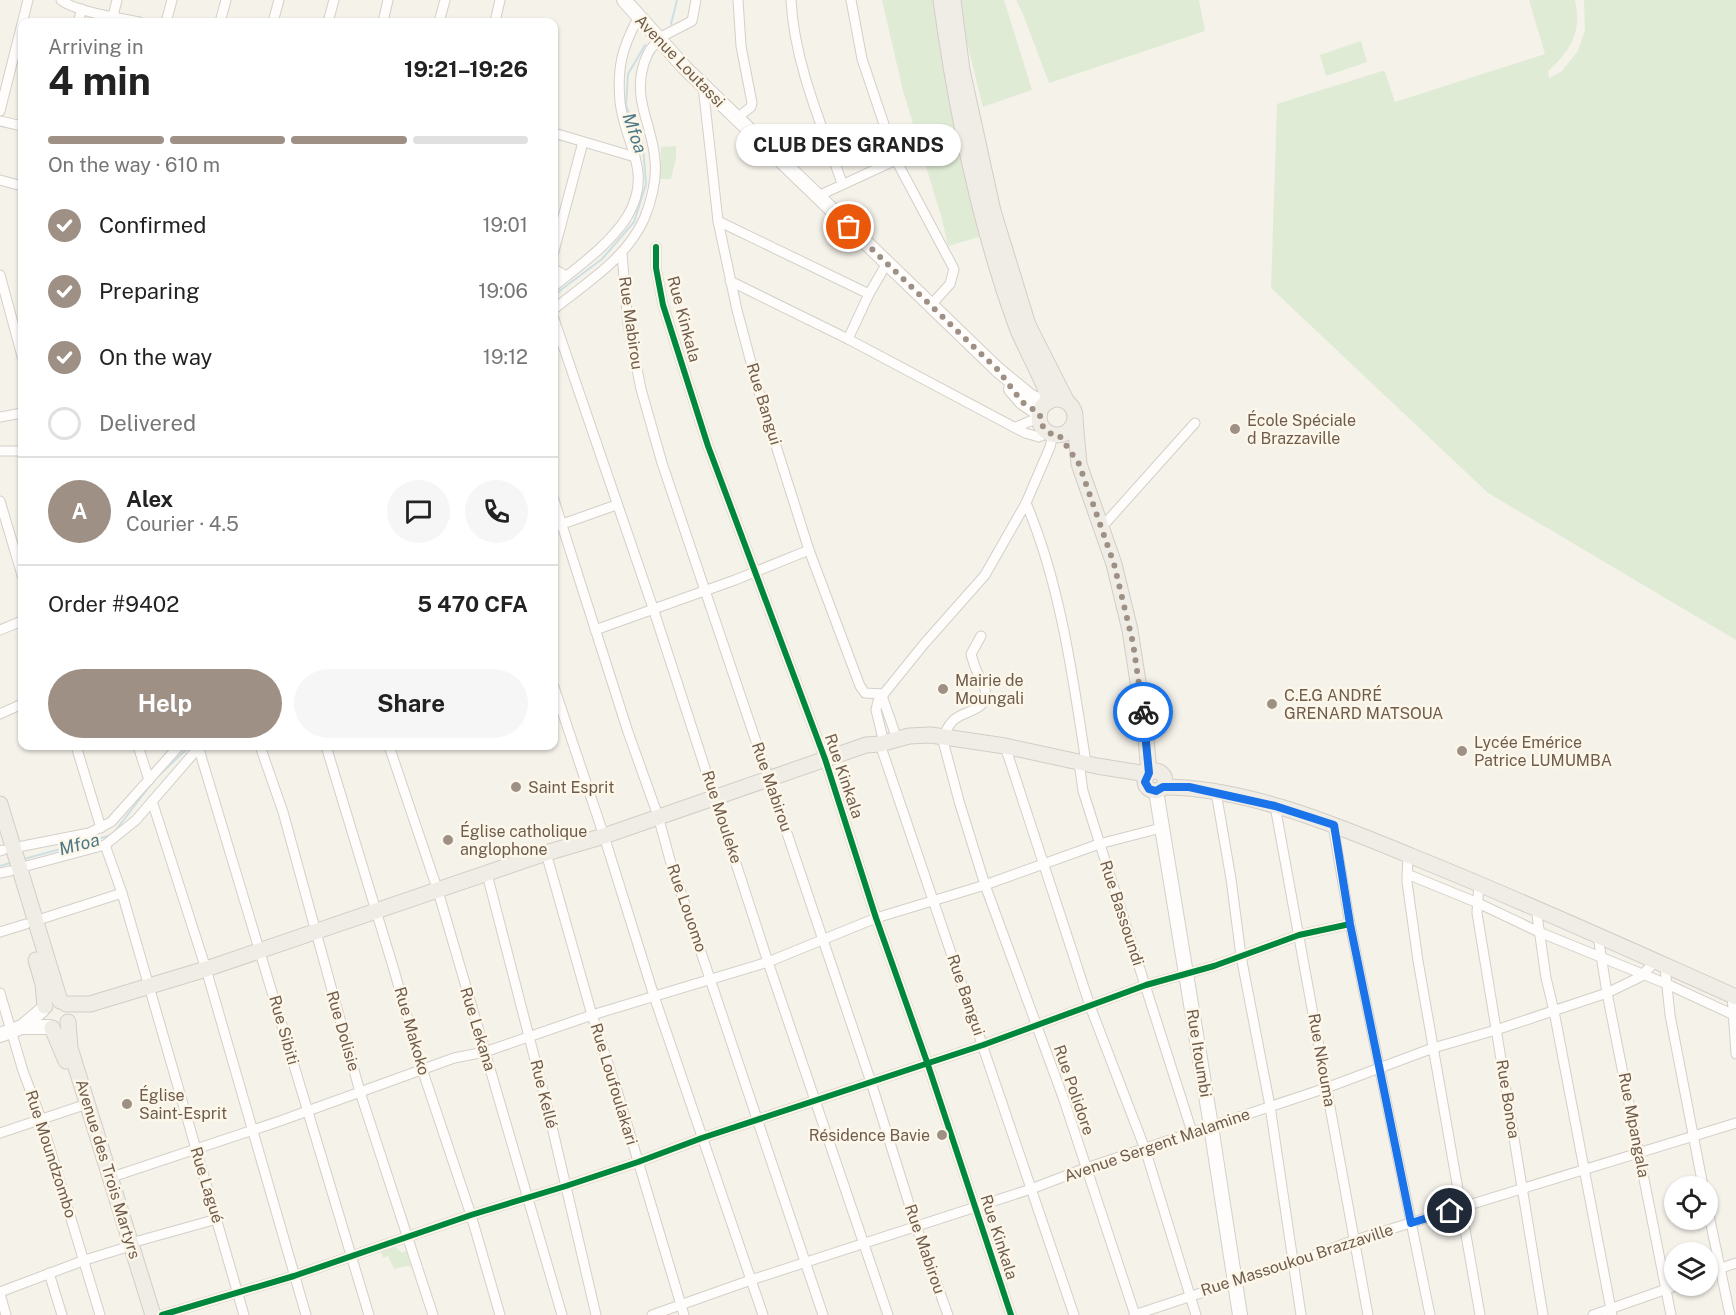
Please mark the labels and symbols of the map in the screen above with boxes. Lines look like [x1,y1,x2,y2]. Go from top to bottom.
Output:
street label: Avenue Loutassi [631,11,729,111]
water label: Mfoa [618,110,652,156]
callout: CLUB DES GRANDS [736,125,962,167]
pin [823,201,874,252]
street label: Rue Kinkala [663,274,705,364]
street label: Rue Mabirou [615,275,647,371]
street label: Rue Bangui [743,361,785,447]
place label: École Spéciale d Brazzaville [1247,410,1356,448]
marker: École Spéciale d Brazzaville [1228,422,1242,436]
place label: Mairie de Moungali [955,671,1024,708]
marker: Mairie de Moungali [936,682,950,696]
courier [1113,682,1173,742]
place label: C.E.G ANDRÉ GRENARD MATSOUA [1284,685,1443,723]
marker: C.E.G ANDRÉ GRENARD MATSOUA [1265,697,1279,711]
street label: Rue Kinkala [821,731,867,821]
place label: Lycée Emérice Patrice LUMUMBA [1474,733,1612,770]
street label: Rue Mabirou [748,740,796,834]
marker: Lycée Emérice Patrice LUMUMBA [1455,744,1469,758]
street label: Rue Mouleke [698,768,746,866]
place label: Saint Esprit [528,778,614,797]
marker: Saint Esprit [509,780,523,794]
place label: Église catholique anglophone [460,821,587,859]
water label: Mfoa [56,829,102,859]
marker: Église catholique anglophone [441,833,455,847]
street label: Rue Bassoundi [1096,858,1148,968]
street label: Rue Louomo [663,861,711,955]
street label: Rue Bangui [943,952,989,1038]
street label: Rue Makoko [390,985,434,1077]
street label: Rue Lekana [456,985,500,1073]
street label: Rue Dolisie [322,989,364,1073]
street label: Rue Sibiti [265,993,303,1067]
street label: Rue Itoumbi [1183,1008,1215,1098]
street label: Rue Nkouma [1304,1012,1340,1108]
street label: Rue Loufoulakari [586,1021,642,1147]
street label: Rue Polidore [1050,1042,1098,1138]
street label: Rue Kellé [526,1058,562,1130]
street label: Rue Bonoa [1492,1058,1524,1140]
street label: Rue Mpangala [1614,1071,1654,1179]
street label: Avenue des Trois Martyrs [72,1077,144,1261]
place label: Église Saint-Esprit [139,1085,227,1123]
street label: Rue Moundzombo [21,1088,81,1220]
marker: Église Saint-Esprit [120,1097,134,1111]
street label: Avenue Sergent Malamine [1062,1104,1252,1186]
place label: Résidence Bavie [809,1126,930,1145]
marker: Résidence Bavie [935,1128,949,1142]
street label: Rue Lagué [186,1145,228,1225]
pin [1424,1185,1475,1236]
street label: Rue Kinkala [976,1192,1022,1282]
street label: Rue Mabirou [901,1202,949,1296]
street label: Rue Massoukou Brazzaville [1198,1220,1396,1300]

